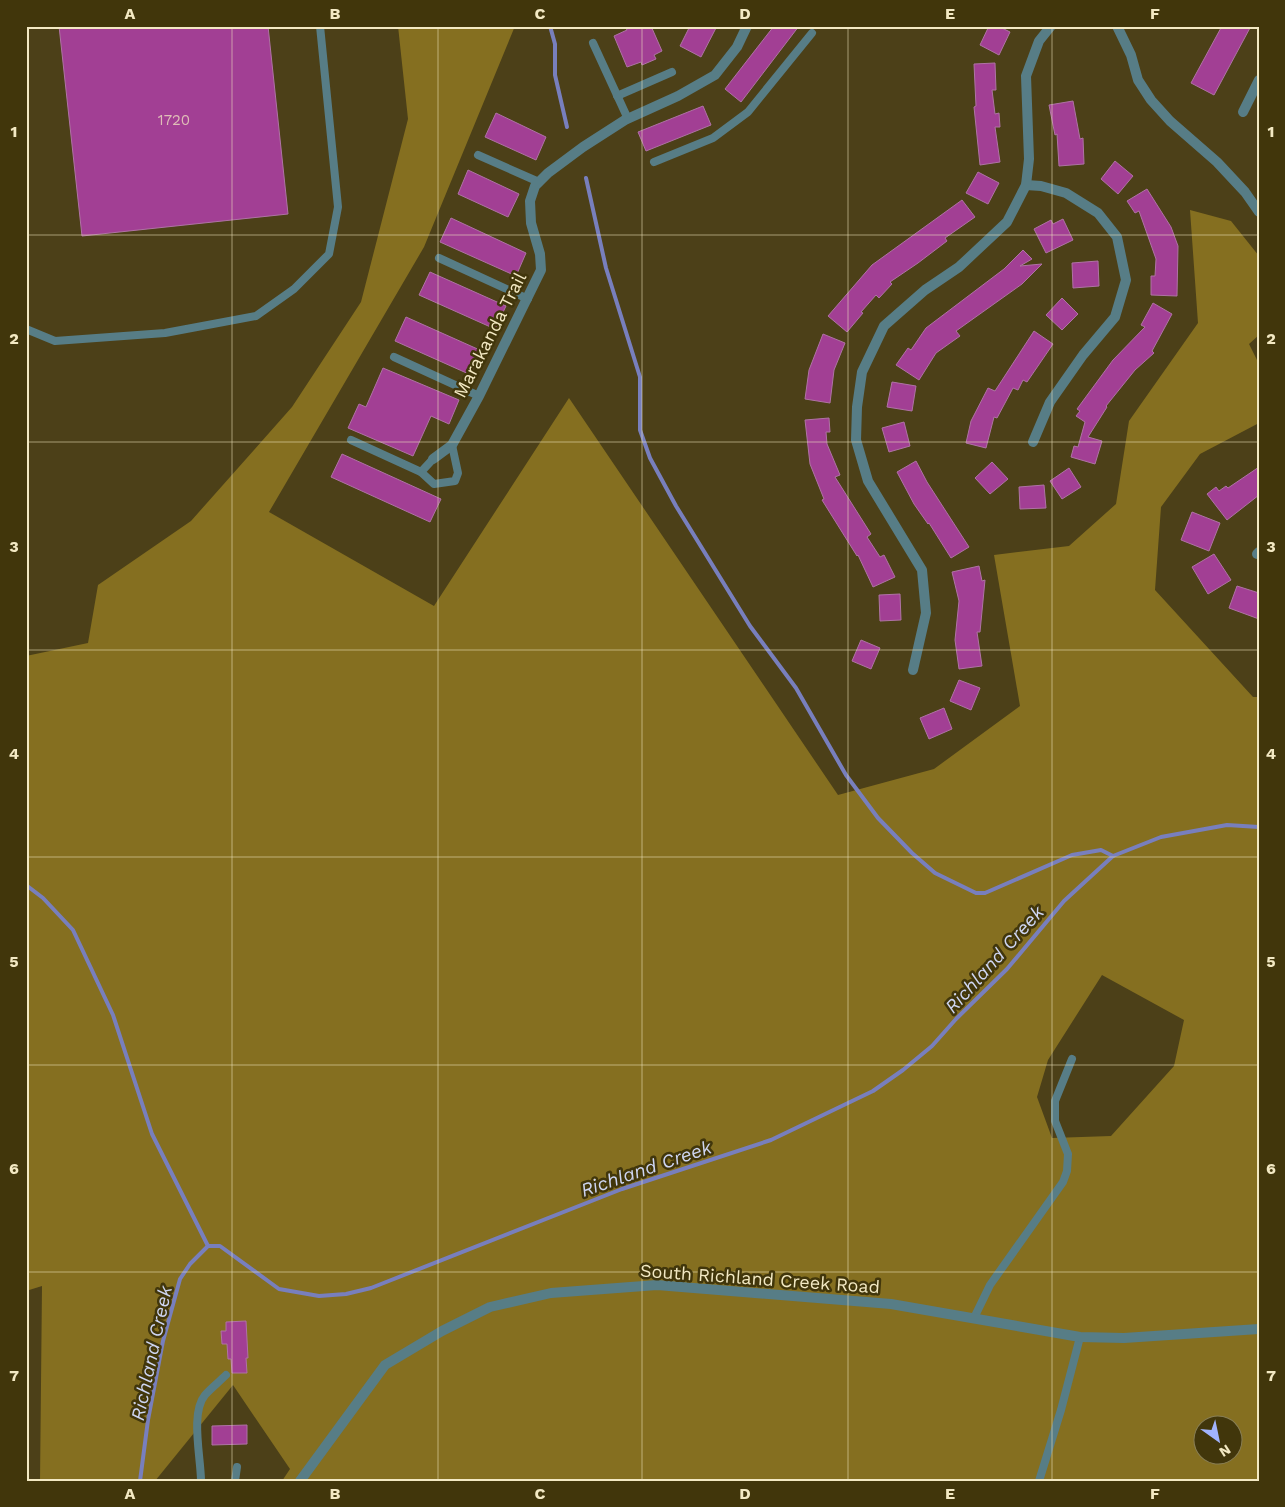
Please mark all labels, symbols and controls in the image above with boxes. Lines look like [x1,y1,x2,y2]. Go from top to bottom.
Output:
text: A [125,4,136,23]
text: B [330,4,341,23]
text: C [535,4,546,23]
text: D [739,4,751,23]
text: E [945,4,955,23]
text: F [1150,4,1160,23]
house number: 1720 [158,111,190,129]
text: 1 [11,122,17,141]
text: 1 [1268,122,1274,141]
street label: Marakanda Trail [449,268,530,401]
text: 2 [9,329,19,348]
text: 2 [1266,329,1276,348]
text: 3 [9,537,19,556]
text: 3 [1266,537,1276,556]
text: 4 [9,744,19,763]
text: 4 [1266,744,1276,763]
water label: Richland Creek [940,900,1049,1018]
text: 5 [9,952,19,971]
text: 5 [1266,952,1276,971]
water label: Richland Creek [578,1135,715,1202]
text: 6 [9,1159,19,1178]
text: 6 [1266,1159,1276,1178]
street label: South Richland Creek Road [639,1260,881,1297]
water label: Richland Creek [126,1283,177,1423]
text: 7 [9,1366,19,1385]
text: 7 [1266,1366,1276,1385]
north arrow [1192,1414,1242,1464]
text: N [1216,1441,1234,1460]
text: A [125,1484,136,1503]
text: B [330,1484,341,1503]
text: C [535,1484,546,1503]
text: D [739,1484,751,1503]
text: E [945,1484,955,1503]
text: F [1150,1484,1160,1503]

